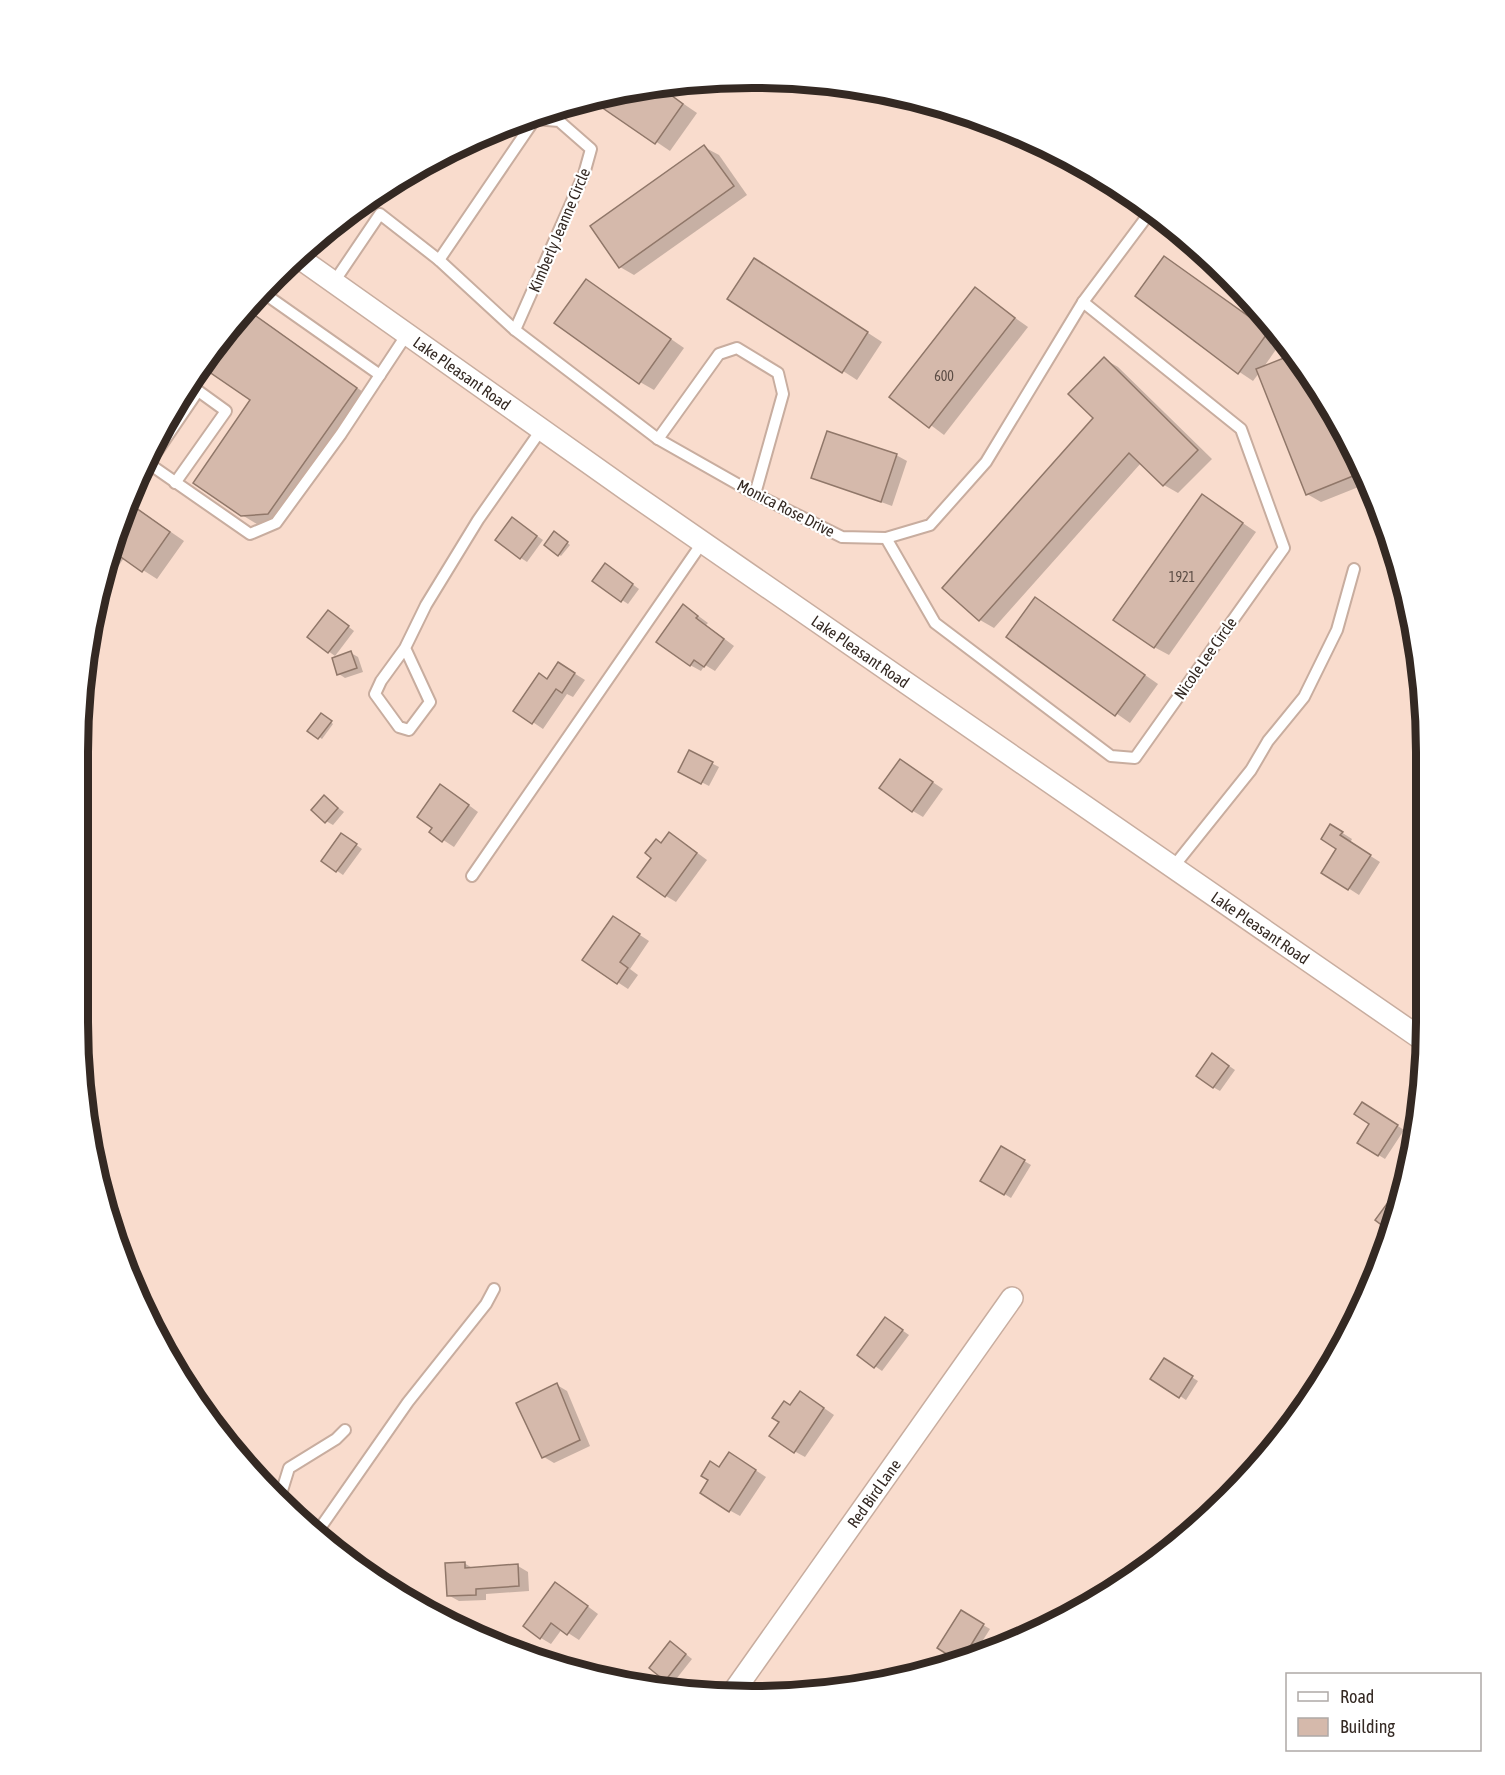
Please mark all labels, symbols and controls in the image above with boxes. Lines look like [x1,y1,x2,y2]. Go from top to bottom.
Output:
street label: Kimberly Jeanne Circle [525,165,594,295]
street label: Lake Pleasant Road [410,333,514,414]
house number: 600 [934,368,954,384]
street label: Monica Rose Drive [734,476,838,540]
house number: 1921 [1169,569,1195,585]
street label: Lake Pleasant Road [808,611,913,691]
street label: Nicole Lee Circle [1170,614,1240,702]
street label: Lake Pleasant Road [1208,888,1313,968]
street label: Red Bird Lane [843,1456,904,1531]
legend [1286,1673,1481,1751]
text: Road [1340,1686,1374,1707]
text: Building [1340,1716,1395,1737]

